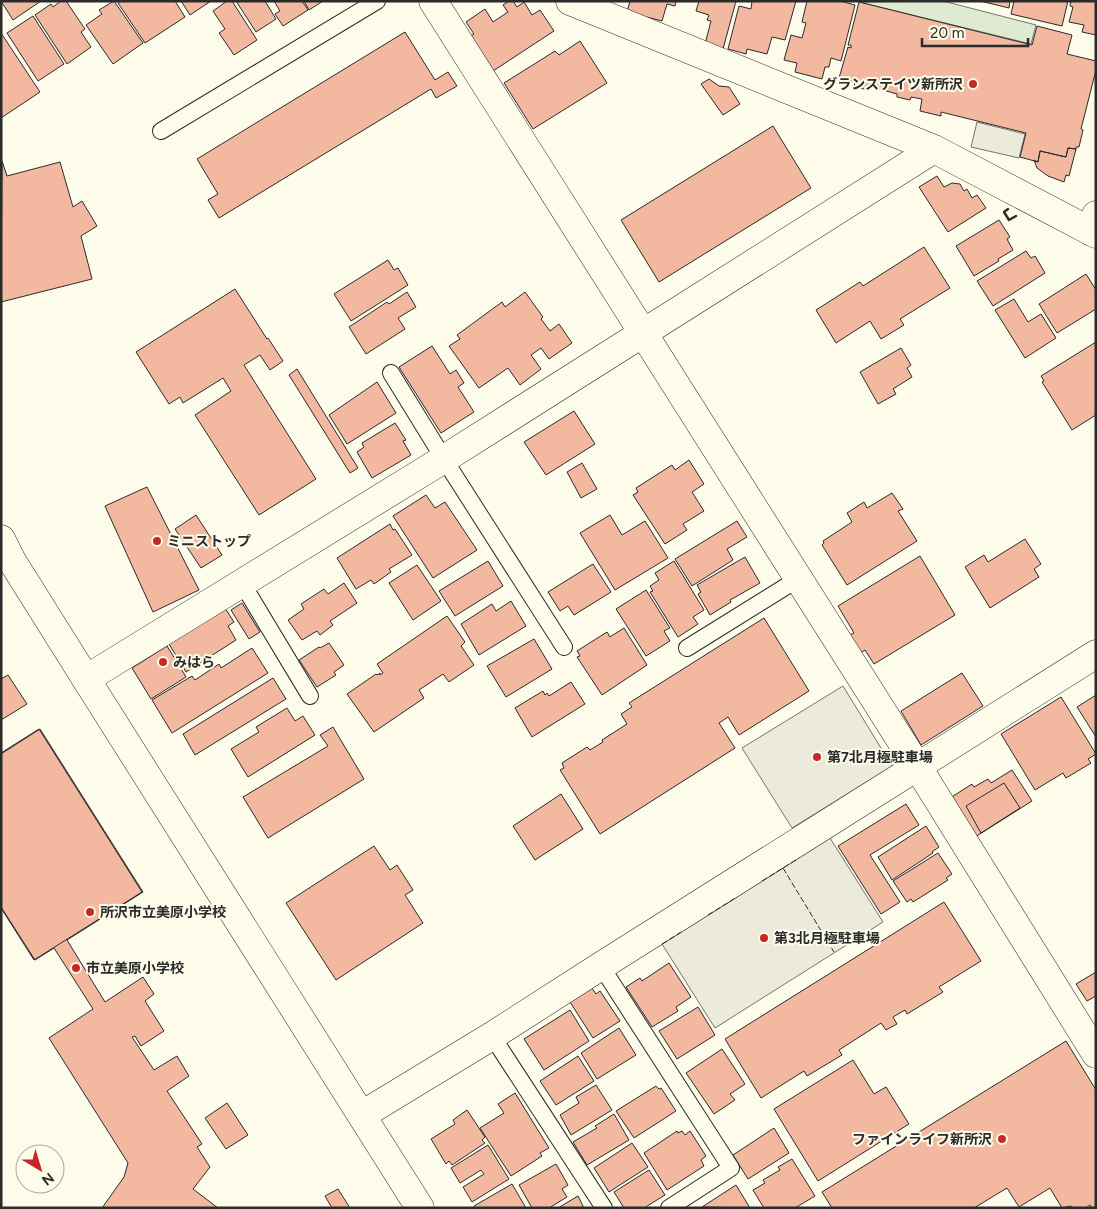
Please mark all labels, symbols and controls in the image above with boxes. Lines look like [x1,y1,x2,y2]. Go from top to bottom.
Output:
scale bar [922,15,1028,47]
text: 20 m [930,24,964,42]
place label: グランステイツ新所沢 [823,76,963,93]
marker: グランステイツ新所沢 [967,78,979,90]
place label: ミニストップ [167,533,251,550]
marker: ミニストップ [151,535,163,547]
place label: みはら [173,654,215,671]
marker: みはら [157,656,169,668]
place label: 第7北月極駐車場 [827,749,933,766]
marker: 第7北月極駐車場 [811,751,823,763]
place label: 所沢市立美原小学校 [100,904,226,921]
marker: 所沢市立美原小学校 [84,906,96,918]
place label: 第3北月極駐車場 [774,930,880,947]
marker: 第3北月極駐車場 [758,932,770,944]
place label: 市立美原小学校 [86,960,184,977]
marker: 市立美原小学校 [70,962,82,974]
place label: ファインライフ新所沢 [852,1131,992,1148]
marker: ファインライフ新所沢 [996,1133,1008,1145]
north arrow [15,1144,65,1194]
text: N [38,1169,57,1189]

